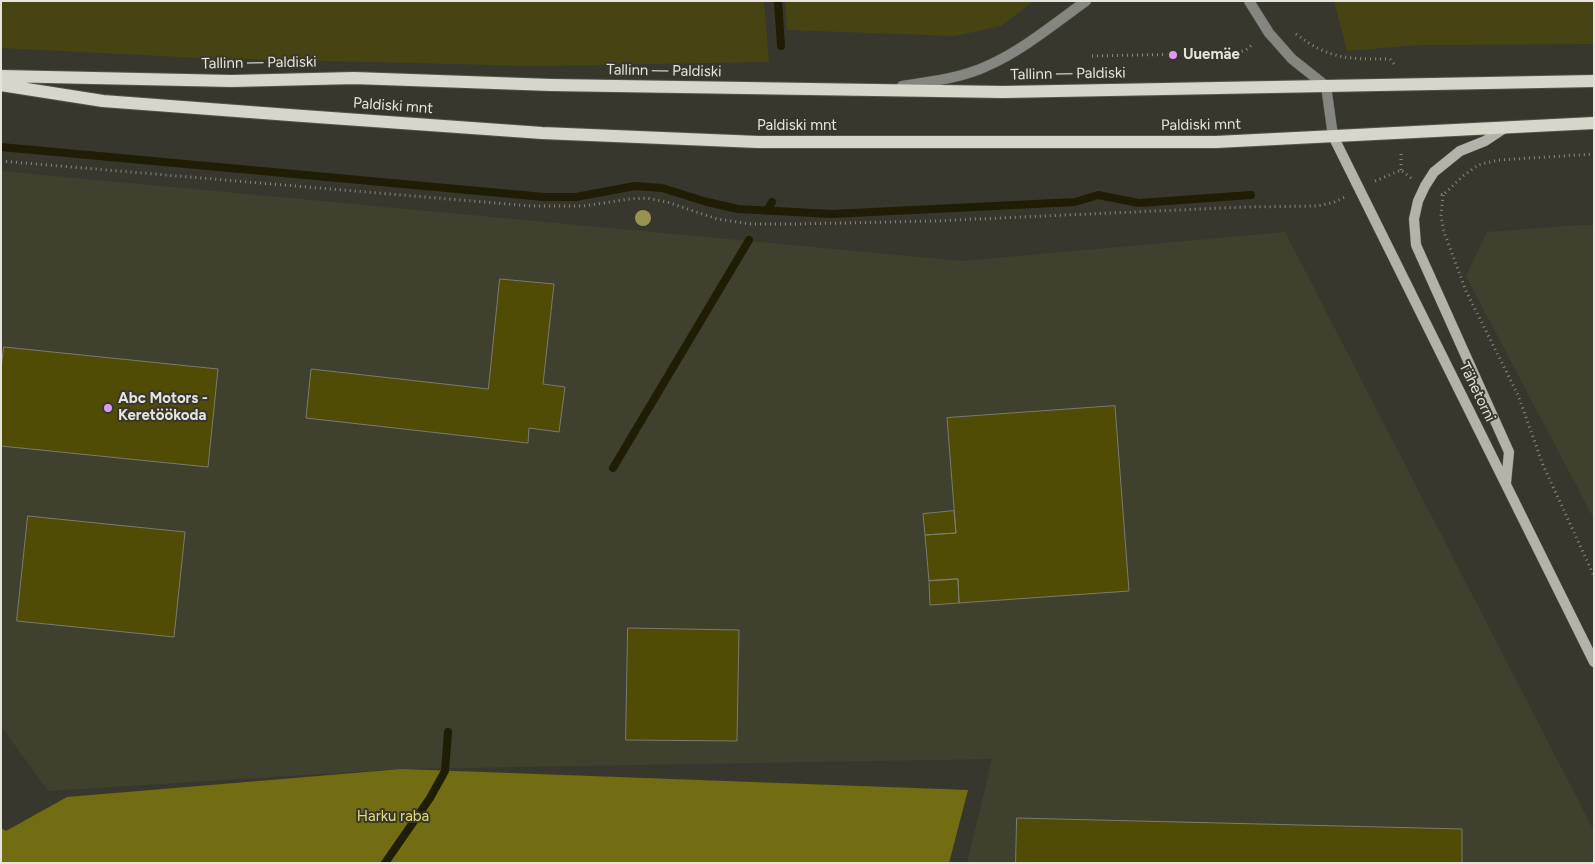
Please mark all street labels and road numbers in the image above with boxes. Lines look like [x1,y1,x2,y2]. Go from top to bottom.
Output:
street label: Tallinn — Paldiski [201,53,317,73]
street label: Tallinn — Paldiski [606,61,722,81]
street label: Tallinn — Paldiski [1010,64,1126,84]
street label: Paldiski mnt [352,94,434,118]
street label: Paldiski mnt [1161,115,1241,135]
street label: Paldiski mnt [757,117,837,135]
street label: Tähetorni [1455,359,1499,425]

